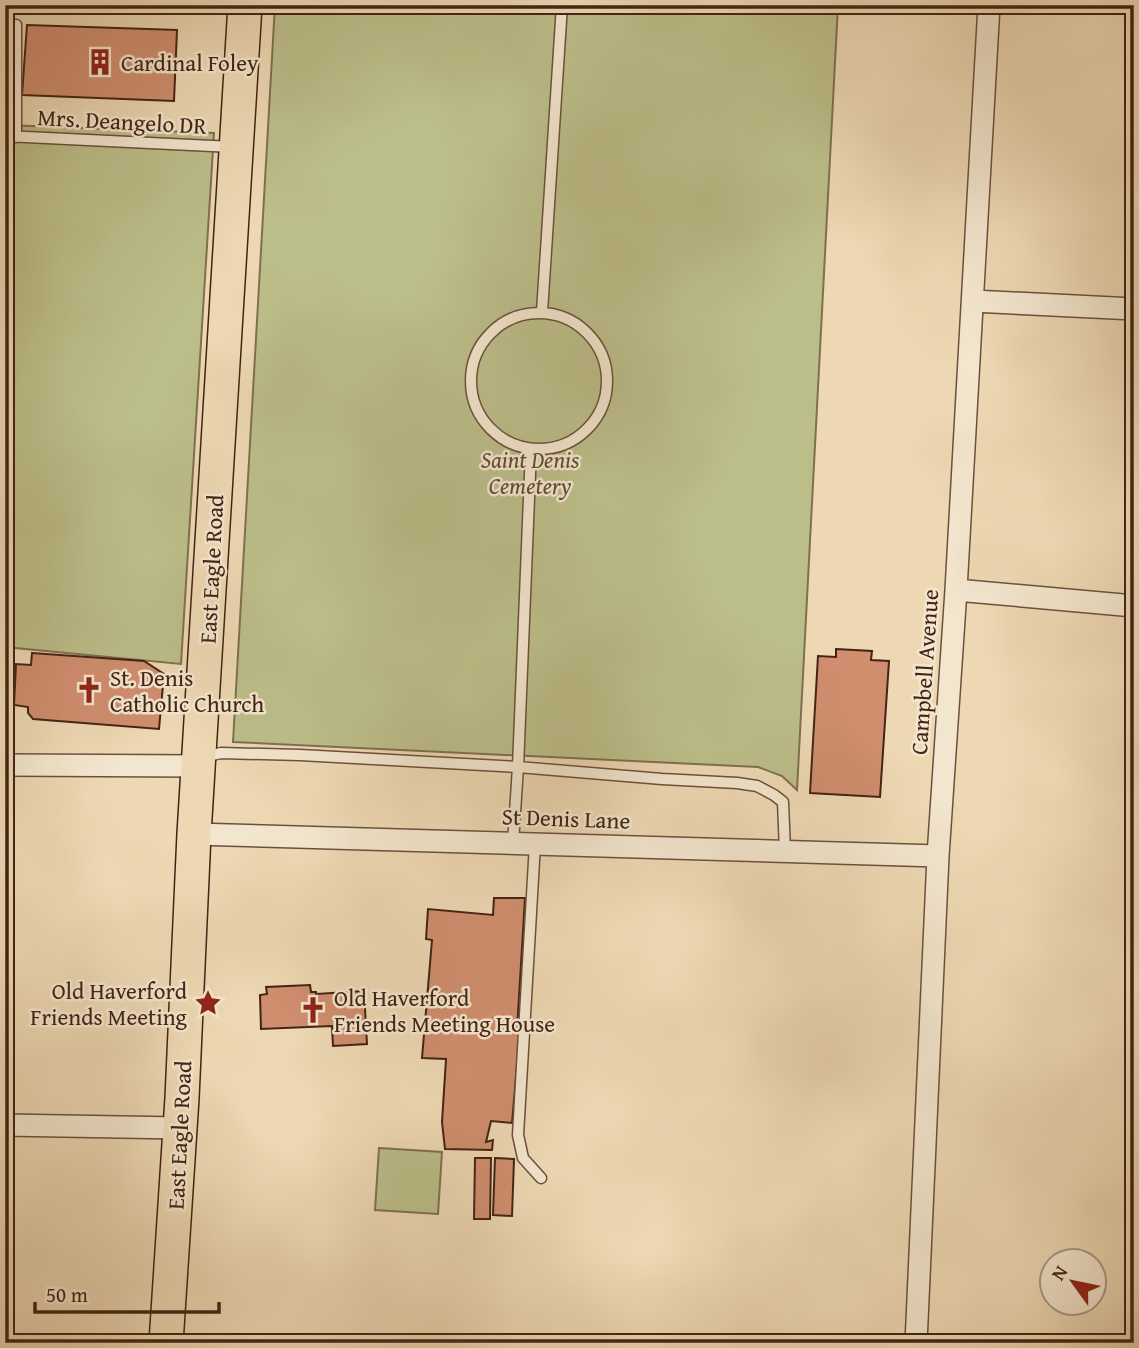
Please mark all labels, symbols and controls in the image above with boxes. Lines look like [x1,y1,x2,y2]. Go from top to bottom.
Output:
place label: Cardinal Foley [121,46,259,79]
building icon: Cardinal Foley [85,47,115,77]
street label: Mrs. Deangelo DR [37,100,208,142]
park label: Saint Denis Cemetery [481,443,580,502]
street label: East Eagle Road [191,493,231,644]
street label: Campbell Avenue [902,588,946,756]
place label: St. Denis Catholic Church [110,661,264,720]
church icon: St. Denis Catholic Church [74,675,104,705]
street label: St Denis Lane [501,799,631,837]
place label: Old Haverford Friends Meeting [30,974,188,1033]
place label: Old Haverford Friends Meeting House [334,981,555,1040]
place icon: Old Haverford Friends Meeting [193,988,223,1018]
church icon: Old Haverford Friends Meeting House [298,995,328,1025]
street label: East Eagle Road [159,1059,199,1210]
north arrow [1038,1246,1108,1316]
text: N [1044,1260,1074,1286]
scale bar [35,1271,219,1315]
text: 50 m [46,1279,88,1310]

